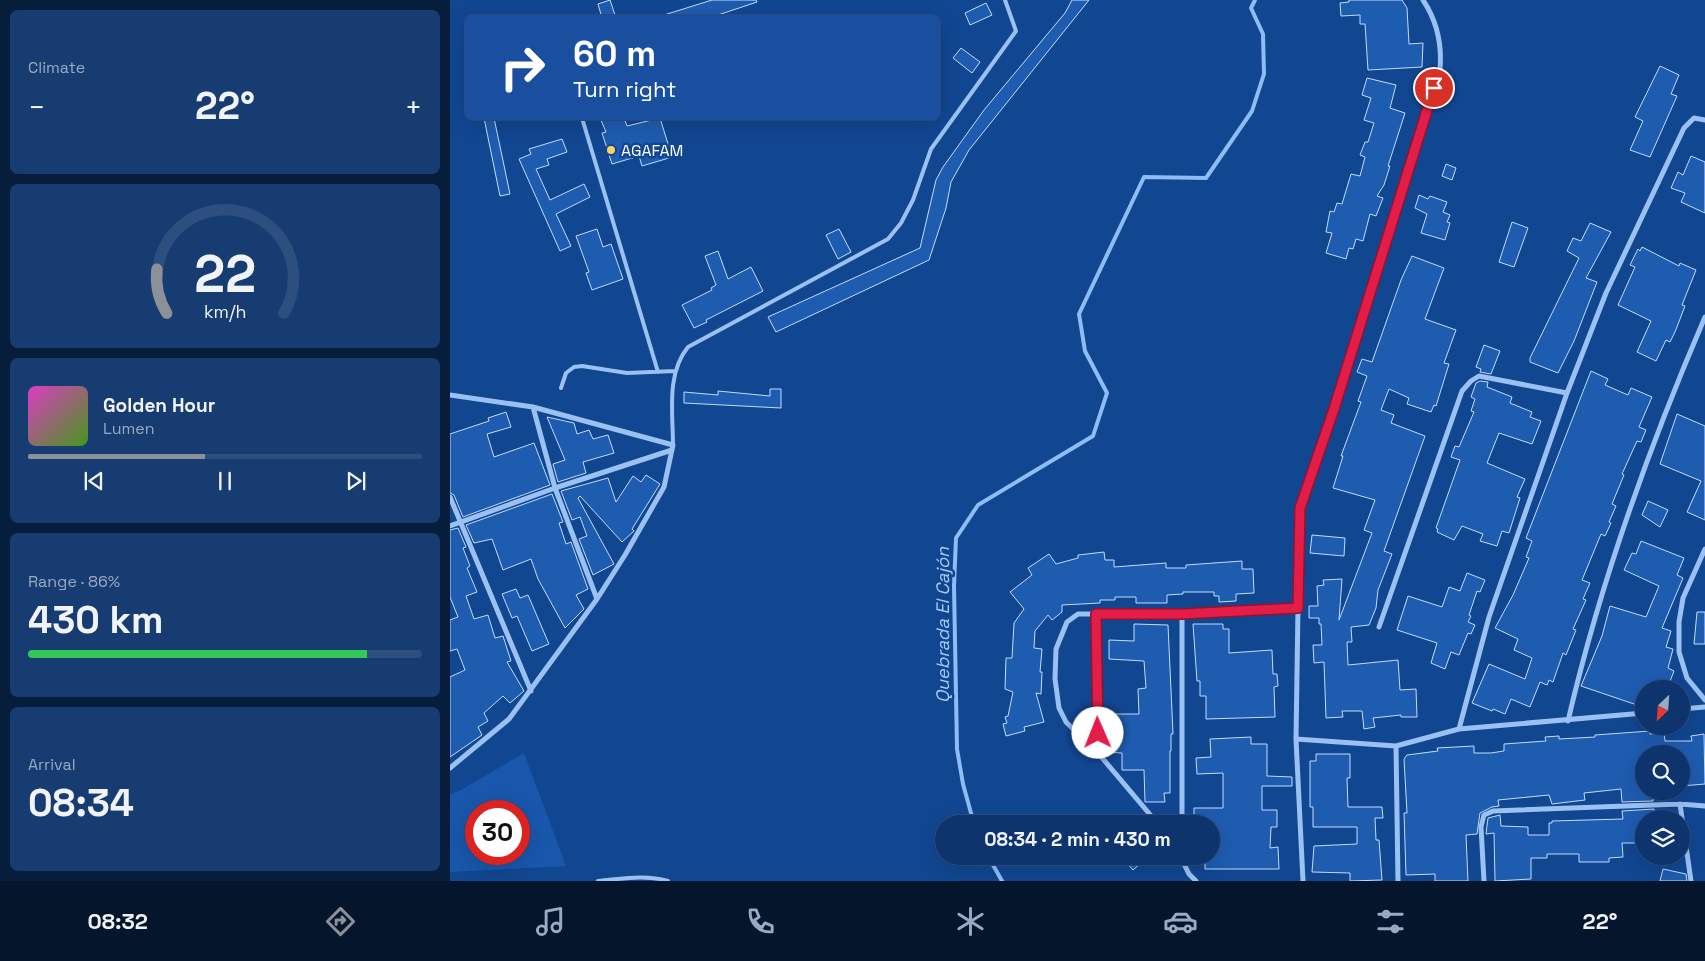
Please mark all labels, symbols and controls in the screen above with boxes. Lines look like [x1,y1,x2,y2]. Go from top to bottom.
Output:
text: 60 m [573,32,656,76]
icon: right [490,35,555,100]
text: Climate [28,57,85,78]
pin [1413,67,1455,109]
icon: arrive [1420,74,1448,102]
text: Turn right [573,75,676,103]
text: 22° [195,82,255,130]
text: − [28,89,45,125]
text: + [405,89,422,125]
place label: AGAFAM [621,140,683,161]
marker: AGAFAM [605,144,617,156]
text: 22 [194,241,256,307]
text: km/h [204,300,246,323]
text: Golden Hour [103,393,215,418]
text: Lumen [103,418,155,439]
icon: previous [80,467,108,495]
icon: pause [211,467,239,495]
icon: next [342,467,370,495]
water label: Quebrada El Cajón [931,546,954,703]
text: Range · 86% [28,571,120,592]
text: 430 km [28,596,163,644]
north arrow [1635,680,1690,735]
map controls [1635,680,1690,865]
position arrow [1071,706,1123,758]
button: search [1635,745,1690,800]
text: Arrival [28,754,76,775]
text: 08:34 [28,779,134,827]
speed limit sign: 30 [465,800,530,865]
button: layers [1635,810,1690,865]
text: 08:34 · 2 min · 430 m [984,827,1171,852]
icon: directions [323,904,358,939]
icon: music [533,904,568,939]
icon: phone [743,904,778,939]
icon: climate [953,904,988,939]
icon: car [1163,904,1198,939]
icon: filters [1373,904,1408,939]
text: 08:32 [87,907,148,935]
text: 22° [1583,907,1617,935]

